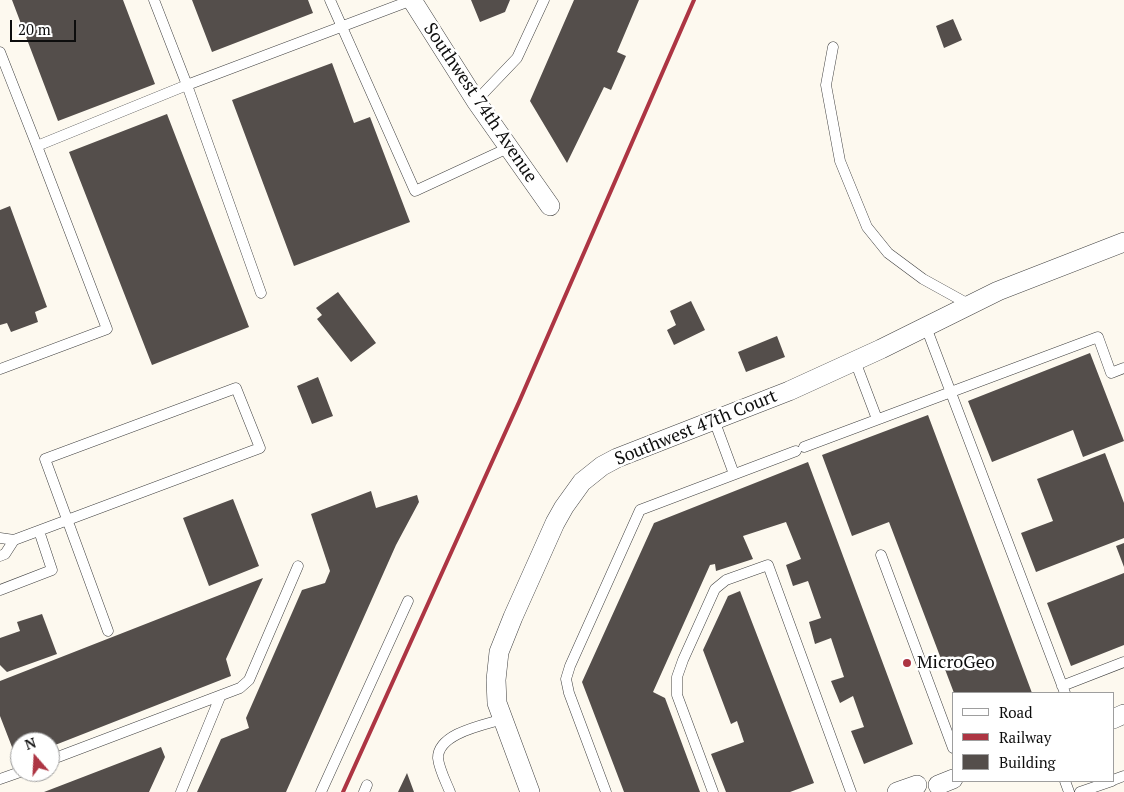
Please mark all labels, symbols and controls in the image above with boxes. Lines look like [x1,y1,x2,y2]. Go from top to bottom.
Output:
scale bar [12,10,79,42]
text: 20 m [18,19,51,39]
street label: Southwest 74th Avenue [419,19,541,187]
street label: Southwest 47th Court [612,386,780,470]
place label: MicroGeo [917,652,995,674]
marker: MicroGeo [901,657,913,669]
legend [952,692,1114,782]
text: Road [999,702,1032,722]
text: Railway [999,727,1051,747]
north arrow [10,732,60,782]
text: N [22,733,38,754]
text: Building [999,752,1056,772]

